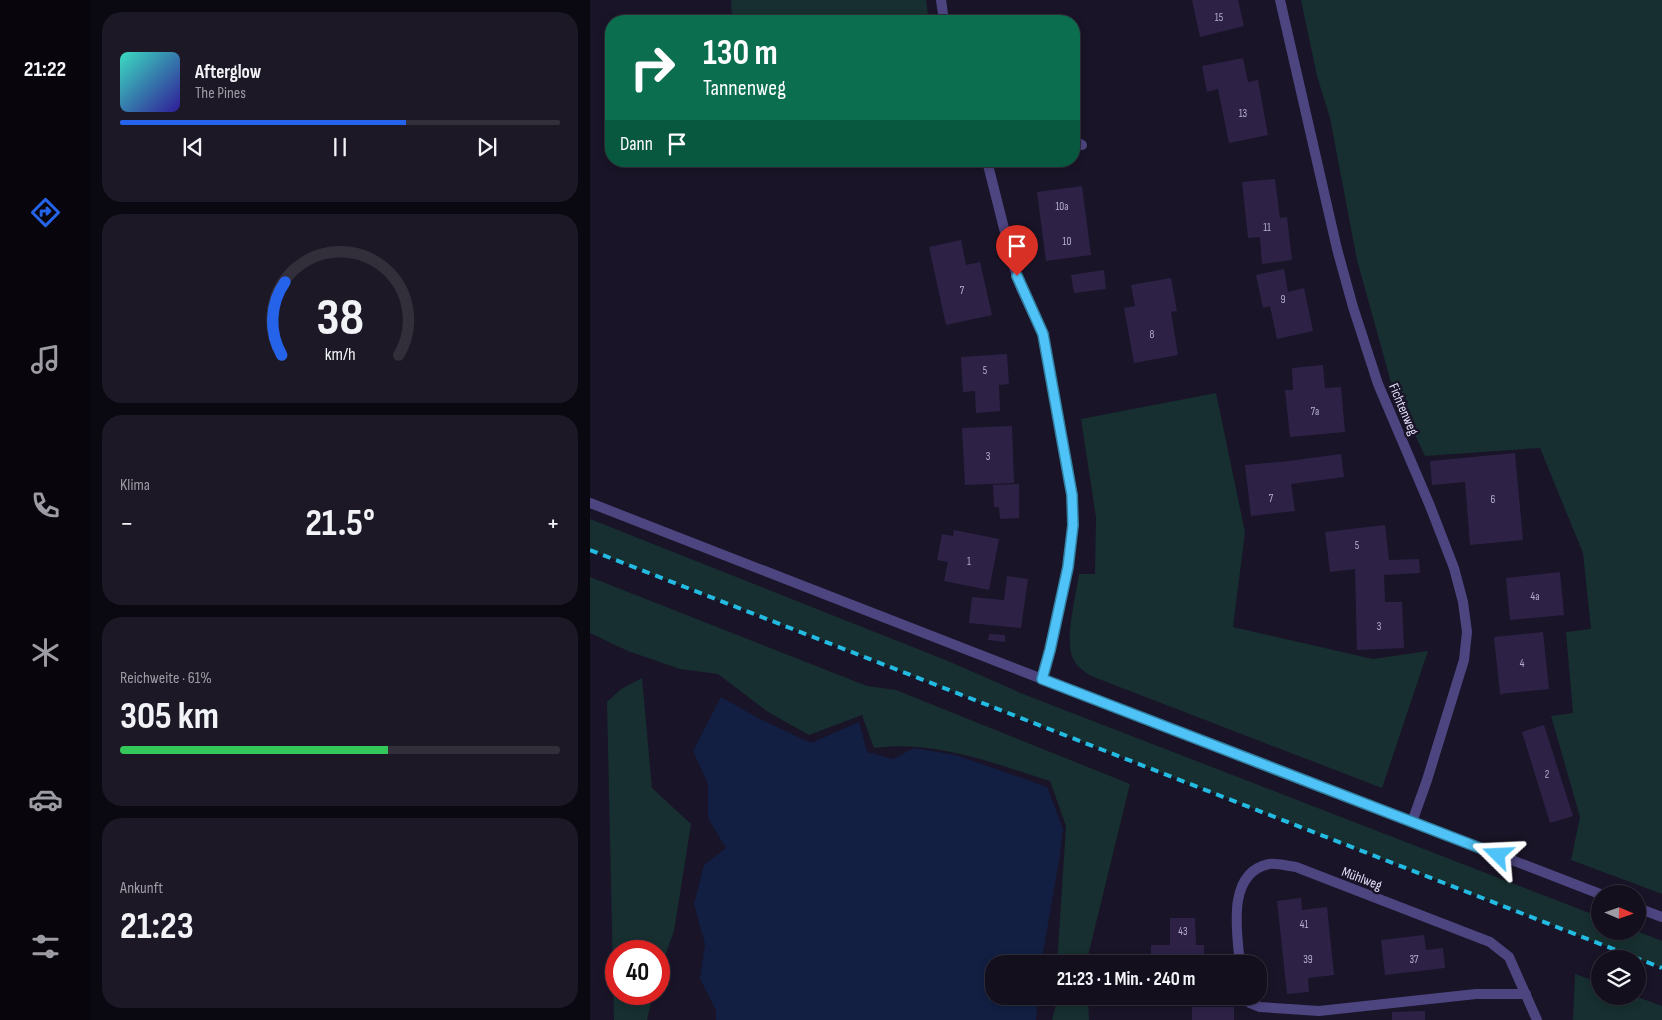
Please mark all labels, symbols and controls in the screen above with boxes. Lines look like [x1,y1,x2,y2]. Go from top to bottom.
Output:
house number: 15 [1215,11,1223,24]
text: 130 m [703,32,778,75]
icon: right [620,35,685,100]
text: 21:22 [24,56,66,83]
text: Afterglow [195,61,261,84]
text: Tannenweg [703,75,786,102]
text: The Pines [195,84,246,103]
house number: 13 [1239,107,1248,120]
icon: arrive [663,130,691,158]
icon: previous [179,133,207,161]
icon: pause [326,133,354,161]
icon: next [473,133,501,161]
text: Dann [620,133,653,156]
icon: directions [28,195,63,230]
house number: 10a [1056,200,1069,213]
house number: 11 [1263,221,1271,234]
pin [996,225,1038,276]
icon: arrive [1003,232,1031,260]
house number: 10 [1063,235,1071,248]
house number: 7 [960,284,965,297]
text: 38 [316,287,364,350]
house number: 9 [1281,293,1286,306]
house number: 8 [1150,328,1155,341]
icon: music [28,342,63,377]
text: km/h [325,344,355,365]
house number: 5 [983,364,987,377]
street label: Fichtenweg [1385,381,1422,438]
house number: 7a [1311,405,1319,418]
house number: 3 [986,450,991,463]
text: Klima [120,476,150,495]
icon: phone [28,488,63,523]
house number: 7 [1269,492,1274,505]
house number: 6 [1491,493,1496,506]
text: 21.5° [305,501,375,546]
text: − [120,507,134,540]
text: + [546,507,560,540]
house number: 5 [1355,539,1359,552]
house number: 1 [967,555,971,568]
house number: 4a [1531,590,1539,603]
house number: 3 [1377,620,1382,633]
icon: climate [28,635,63,670]
house number: 4 [1520,657,1525,670]
text: Reichweite · 61% [120,669,212,688]
text: 305 km [120,694,219,739]
house number: 2 [1545,768,1550,781]
icon: car [28,782,63,817]
position arrow [1471,828,1523,880]
street label: Mühlweg [1339,863,1385,894]
text: Ankunft [120,879,163,898]
north arrow [1591,885,1646,940]
map controls [1591,885,1646,1005]
text: 21:23 [120,904,194,949]
house number: 41 [1300,918,1308,931]
house number: 43 [1178,925,1188,938]
icon: filters [28,929,63,964]
speed limit sign: 40 [605,940,670,1005]
button: layers [1591,950,1646,1005]
house number: 39 [1303,953,1313,966]
house number: 37 [1409,953,1419,966]
text: 21:23 · 1 Min. · 240 m [1057,968,1195,991]

